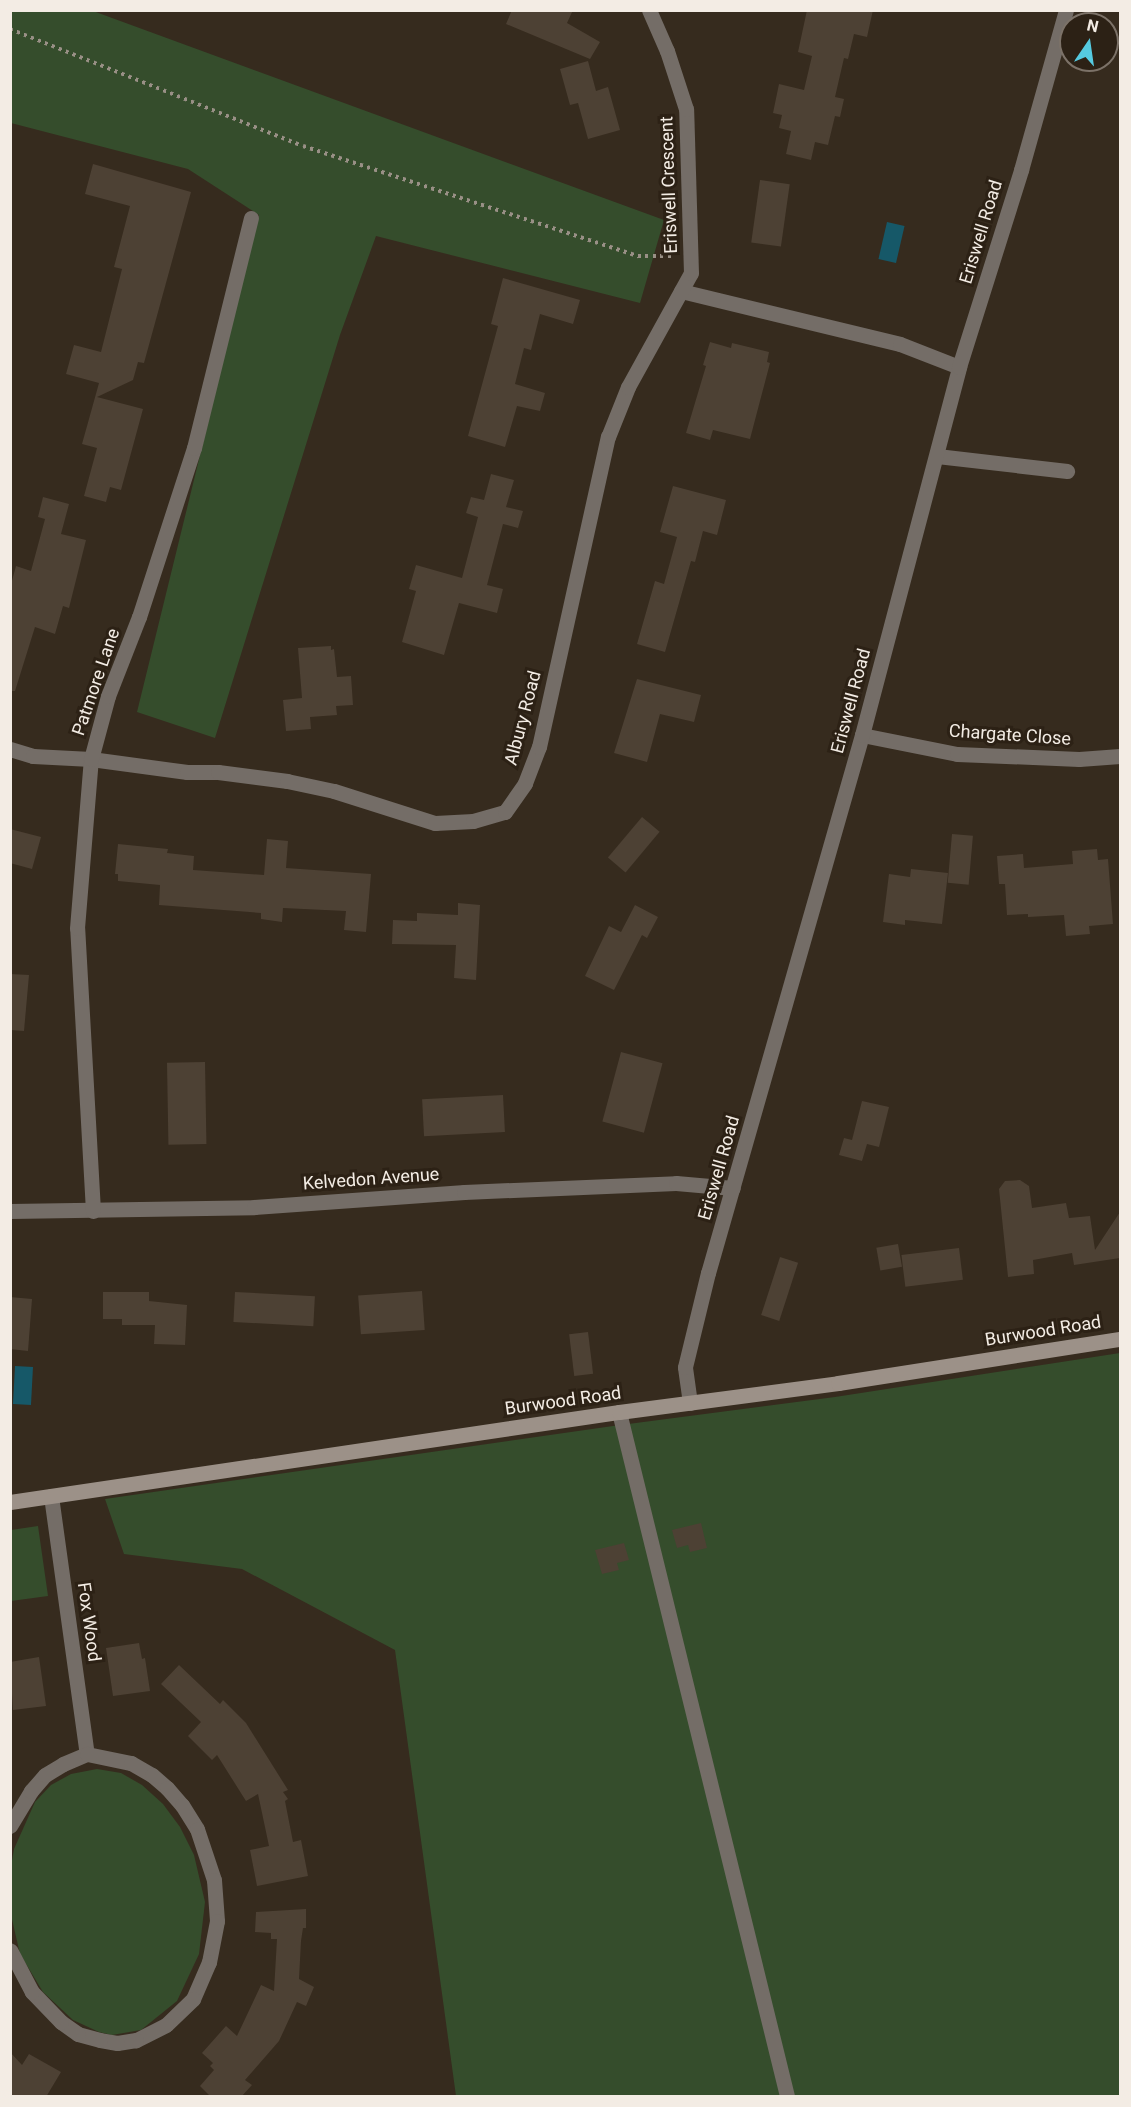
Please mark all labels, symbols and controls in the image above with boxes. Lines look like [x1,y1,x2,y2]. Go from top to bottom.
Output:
north arrow [1059,12,1119,72]
text: N [1085,15,1100,36]
street label: Eriswell Crescent [656,116,682,254]
street label: Eriswell Road [955,177,1007,287]
street label: Patmore Lane [68,626,124,738]
street label: Eriswell Road [827,646,875,756]
street label: Albury Road [500,669,546,767]
street label: Chargate Close [948,720,1072,750]
street label: Eriswell Road [694,1113,744,1223]
street label: Kelvedon Avenue [302,1163,440,1195]
street label: Burwood Road [983,1311,1103,1351]
street label: Burwood Road [503,1382,623,1420]
street label: Fox Wood [73,1581,105,1663]

